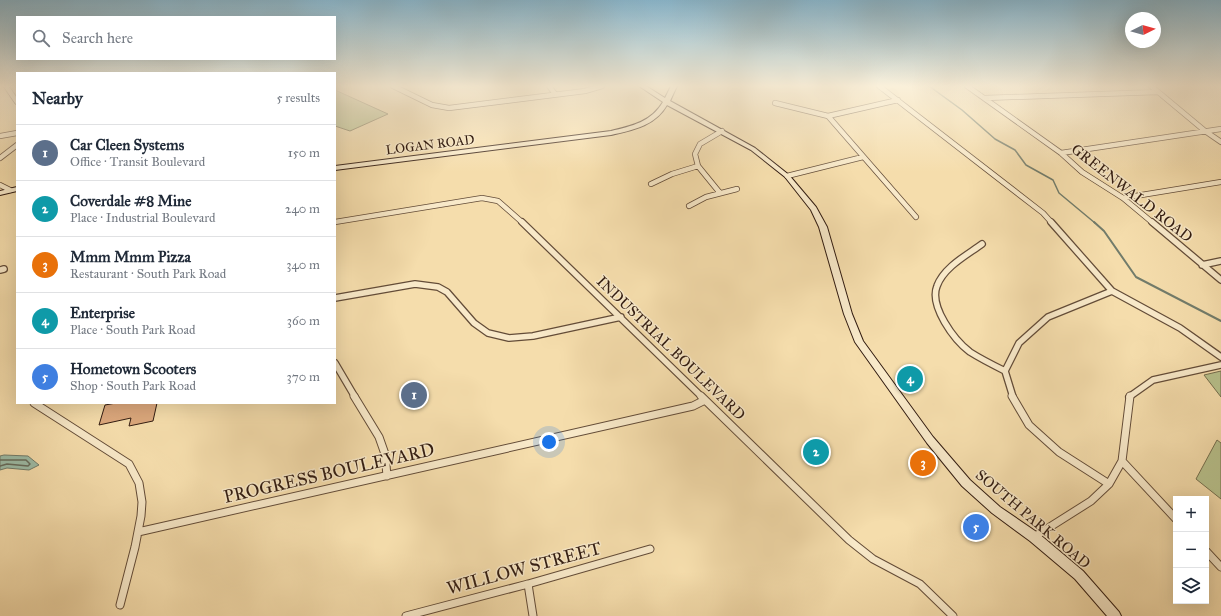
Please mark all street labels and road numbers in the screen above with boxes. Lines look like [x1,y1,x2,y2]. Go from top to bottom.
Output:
street label: LOGAN ROAD [385,132,475,158]
street label: GREENWALD ROAD [1068,140,1196,246]
street label: INDUSTRIAL BOULEVARD [593,272,749,424]
street label: PROGRESS BOULEVARD [221,438,437,508]
street label: SOUTH PARK ROAD [972,466,1094,572]
street label: WILLOW STREET [444,537,604,599]

